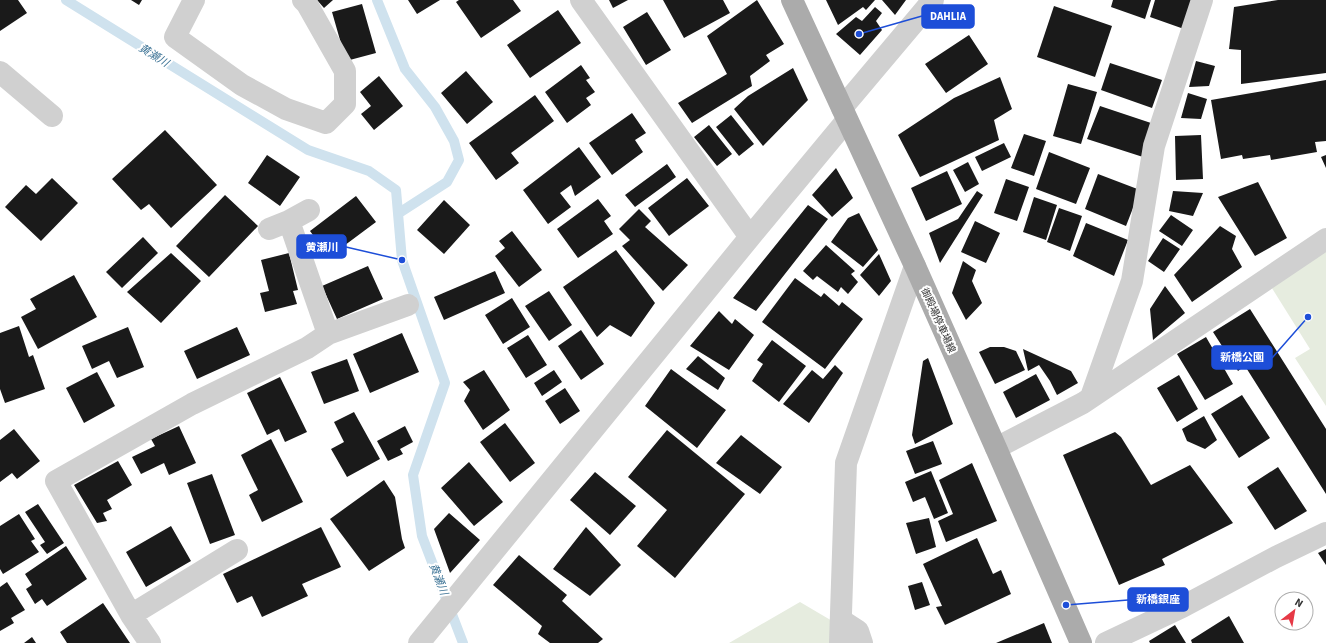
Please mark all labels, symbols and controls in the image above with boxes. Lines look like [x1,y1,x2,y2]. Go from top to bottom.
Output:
callout: DAHLIA [922,5,974,28]
text: DAHLIA [930,9,967,24]
water label: 黄瀬川 [136,40,173,71]
callout: 黄瀬川 [297,235,346,258]
text: 黄瀬川 [306,240,339,255]
street label: 御殿場停車場線 [917,286,959,355]
callout: 新橋公園 [1212,346,1272,369]
text: 新橋公園 [1220,350,1264,365]
water label: 黄瀬川 [426,561,452,598]
callout: 新橋銀座 [1128,588,1188,611]
north arrow [1274,591,1314,631]
text: 新橋銀座 [1136,592,1180,607]
text: N [1292,595,1306,611]

